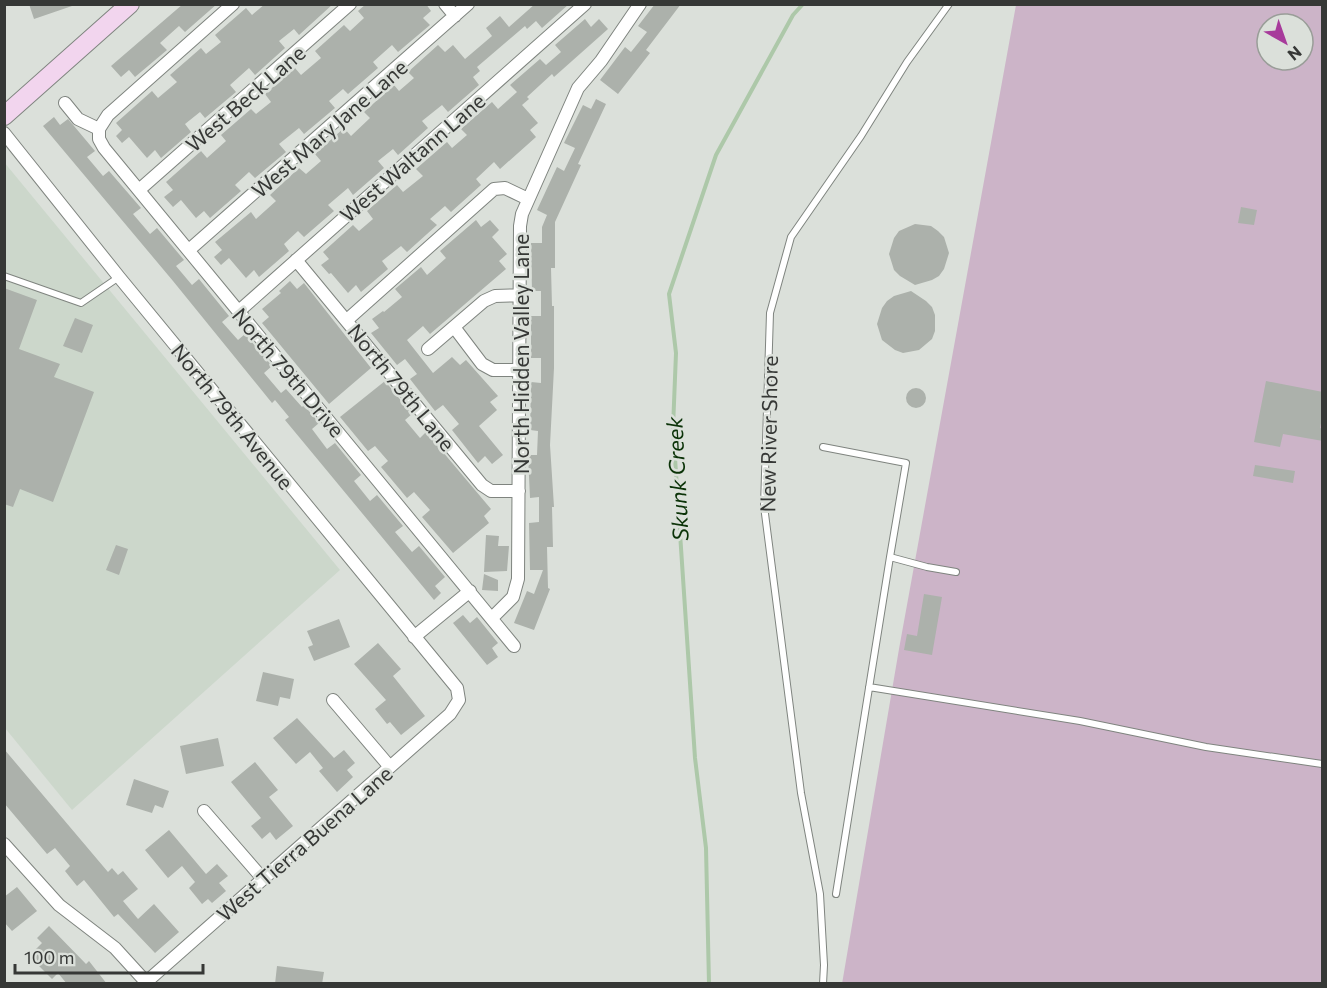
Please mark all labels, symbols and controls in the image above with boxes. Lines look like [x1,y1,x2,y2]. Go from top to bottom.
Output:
north arrow [1255,12,1315,72]
street label: West Beck Lane [180,39,310,157]
text: N [1284,43,1306,65]
street label: West Mary Jane Lane [246,54,412,202]
street label: West Waltann Lane [335,87,489,227]
street label: North Hidden Valley Lane [508,234,533,474]
street label: North 79th Drive [228,302,350,442]
street label: North 79th Lane [343,319,461,455]
street label: North 79th Avenue [167,338,299,494]
street label: New River Shore [754,355,782,513]
water label: Skunk Creek [660,415,694,542]
street label: West Tierra Buena Lane [211,760,397,926]
scale bar [15,937,202,975]
text: 100 m [24,946,74,968]

